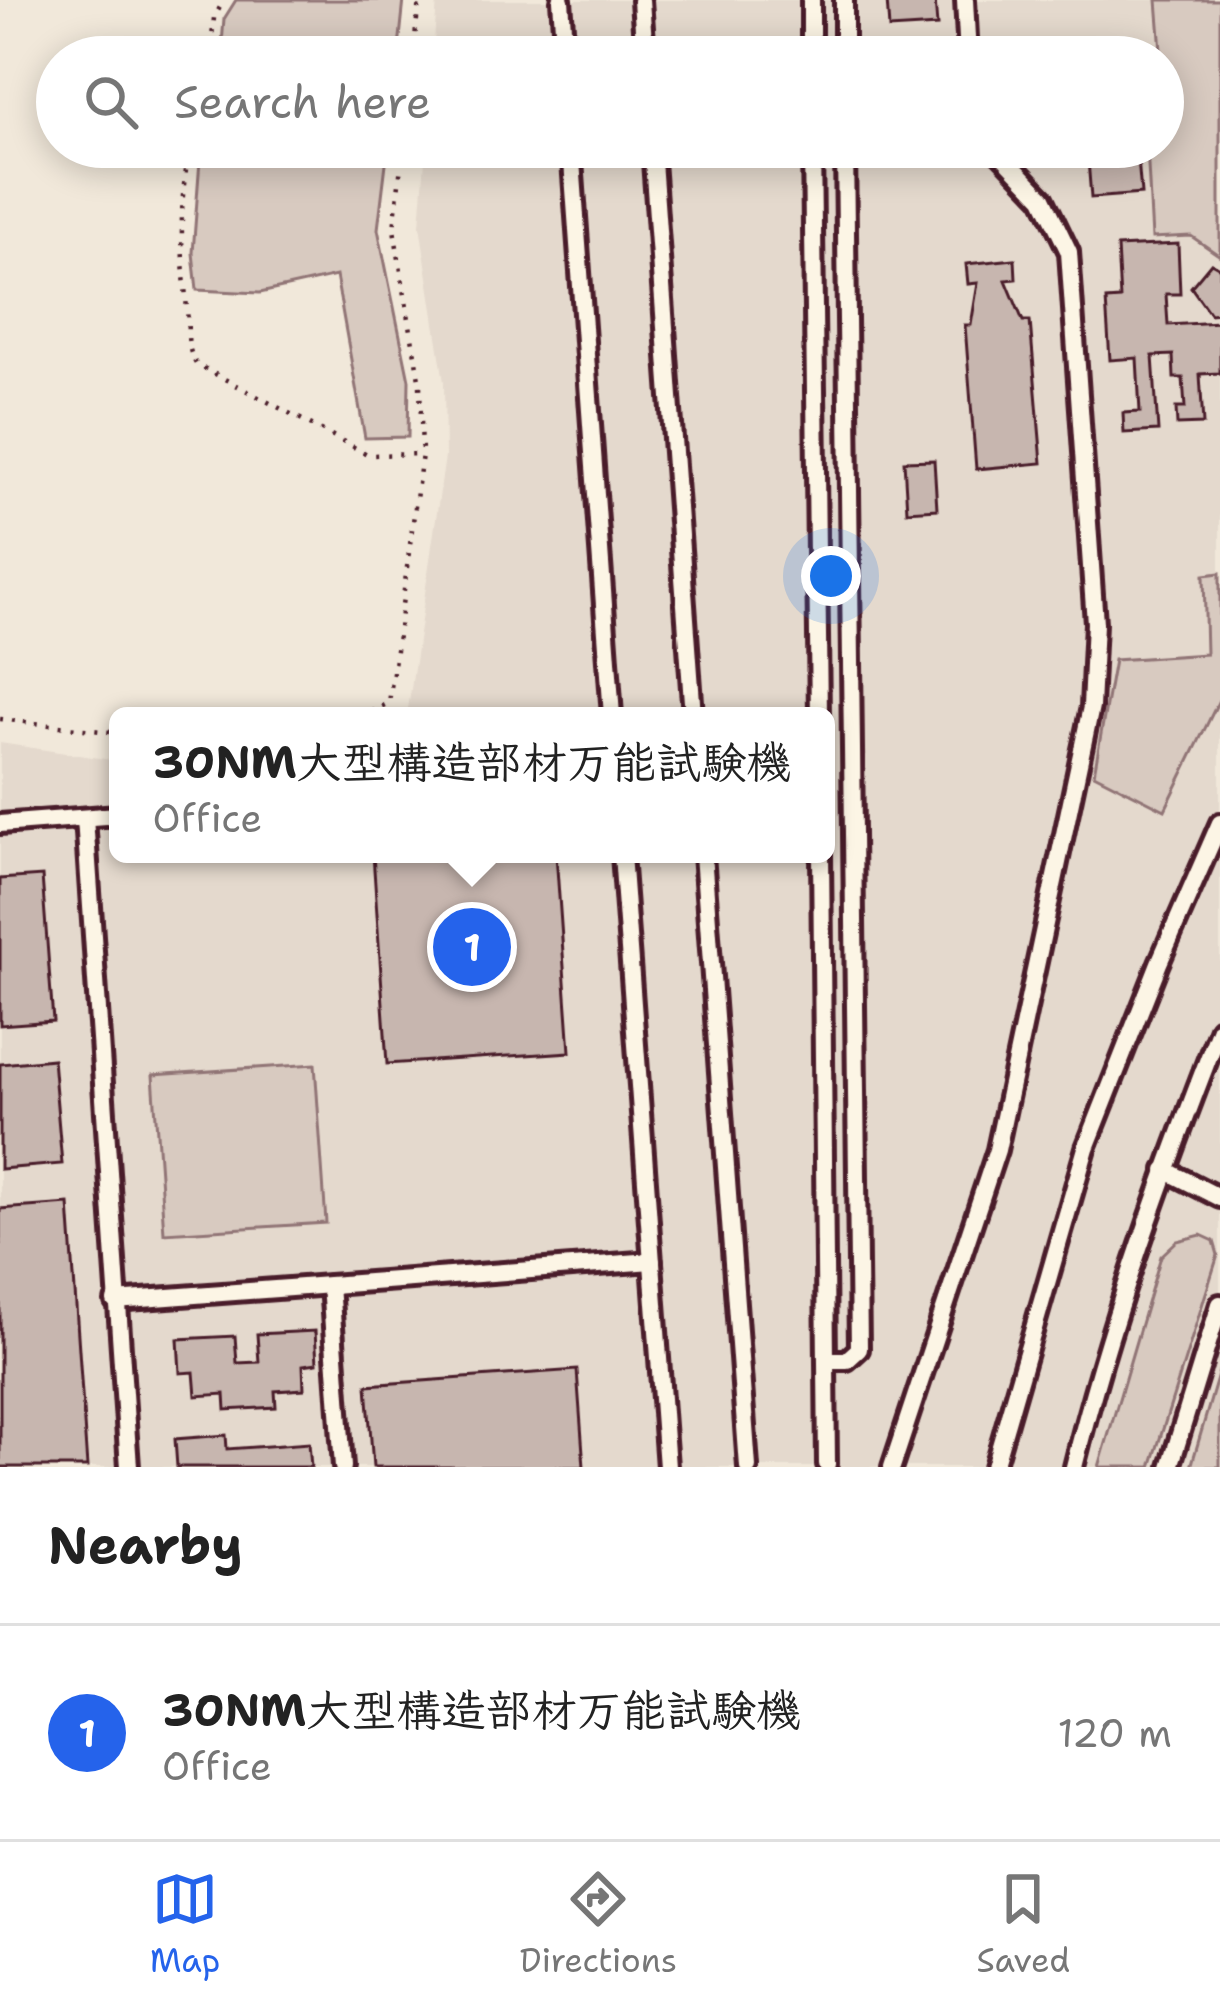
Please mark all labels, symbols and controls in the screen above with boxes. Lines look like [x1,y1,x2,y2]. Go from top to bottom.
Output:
search box [36,36,1184,168]
icon: search [78,69,144,135]
text: Search here [174,72,431,132]
your location [801,546,861,606]
popup [109,707,835,863]
text: 30NM大型構造部材万能試験機 [152,732,792,792]
text: Office [152,792,262,844]
pin: 1 [433,902,511,992]
text: Nearby [48,1511,243,1579]
text: 30NM大型構造部材万能試験機 [162,1680,801,1740]
text: 1 [78,1707,96,1759]
text: 120 m [1057,1707,1172,1759]
text: Office [162,1740,272,1792]
tab: Map [150,1866,220,1983]
tab: Directions [520,1866,677,1983]
tab: Saved [977,1866,1070,1983]

